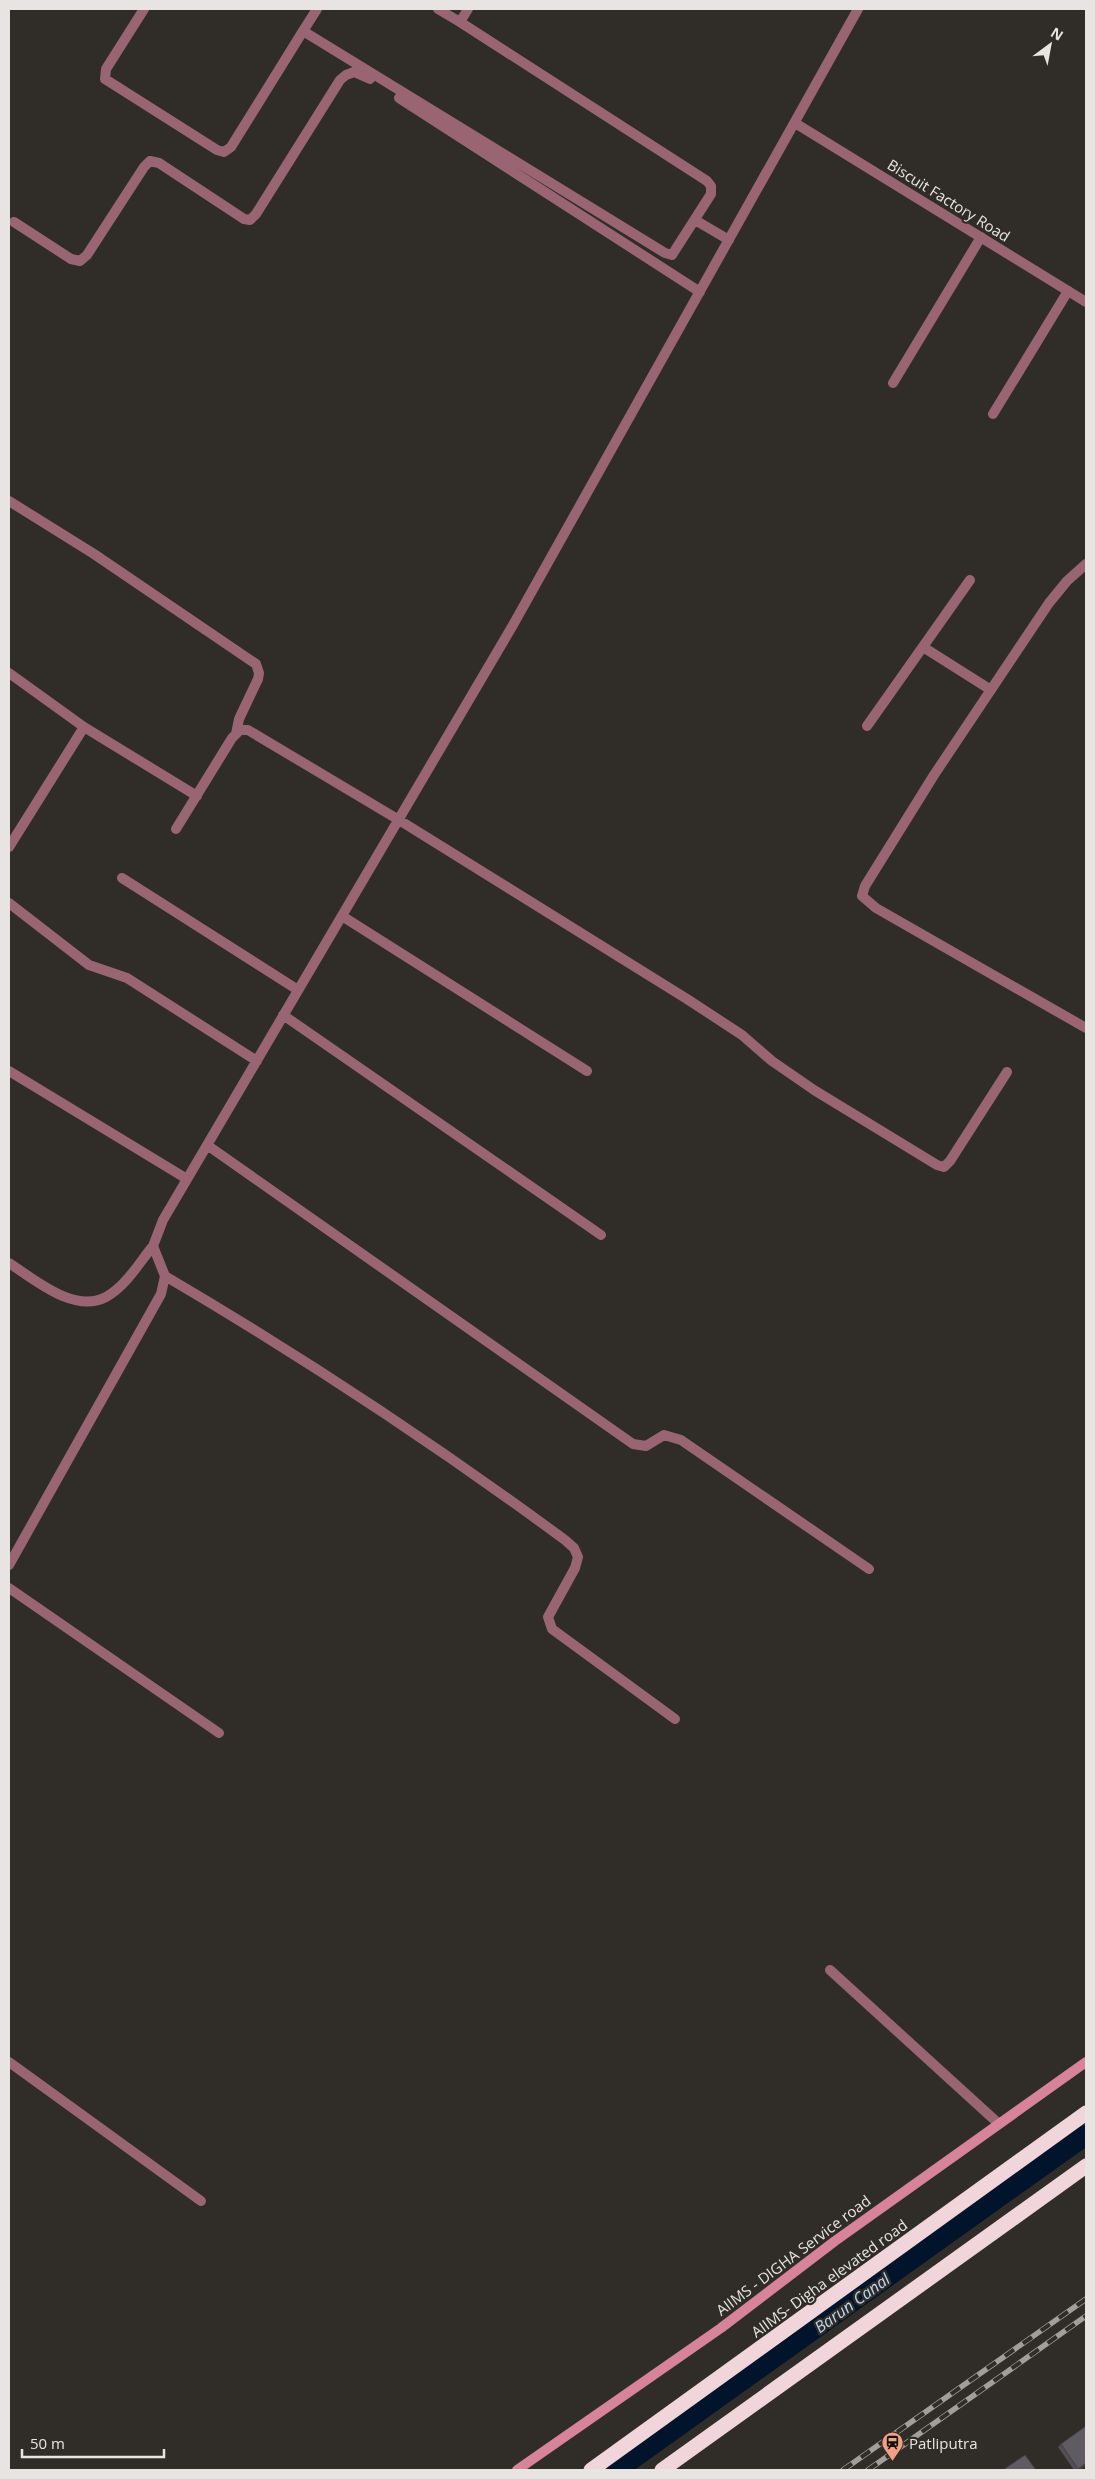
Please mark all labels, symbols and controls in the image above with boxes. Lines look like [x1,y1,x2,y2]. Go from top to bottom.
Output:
north arrow [1025,20,1075,70]
text: N [1047,22,1067,45]
street label: Biscuit Factory Road [884,154,1014,246]
street label: AIIMS - DIGHA Service road [712,2190,874,2320]
street label: AIIMS- Digha elevated road [747,2215,911,2341]
water label: Barun Canal [810,2268,895,2338]
scale bar [22,2426,165,2458]
station icon: Patliputra [881,2431,905,2462]
text: 50 m [30,2433,65,2453]
place label: Patliputra [909,2433,977,2453]

